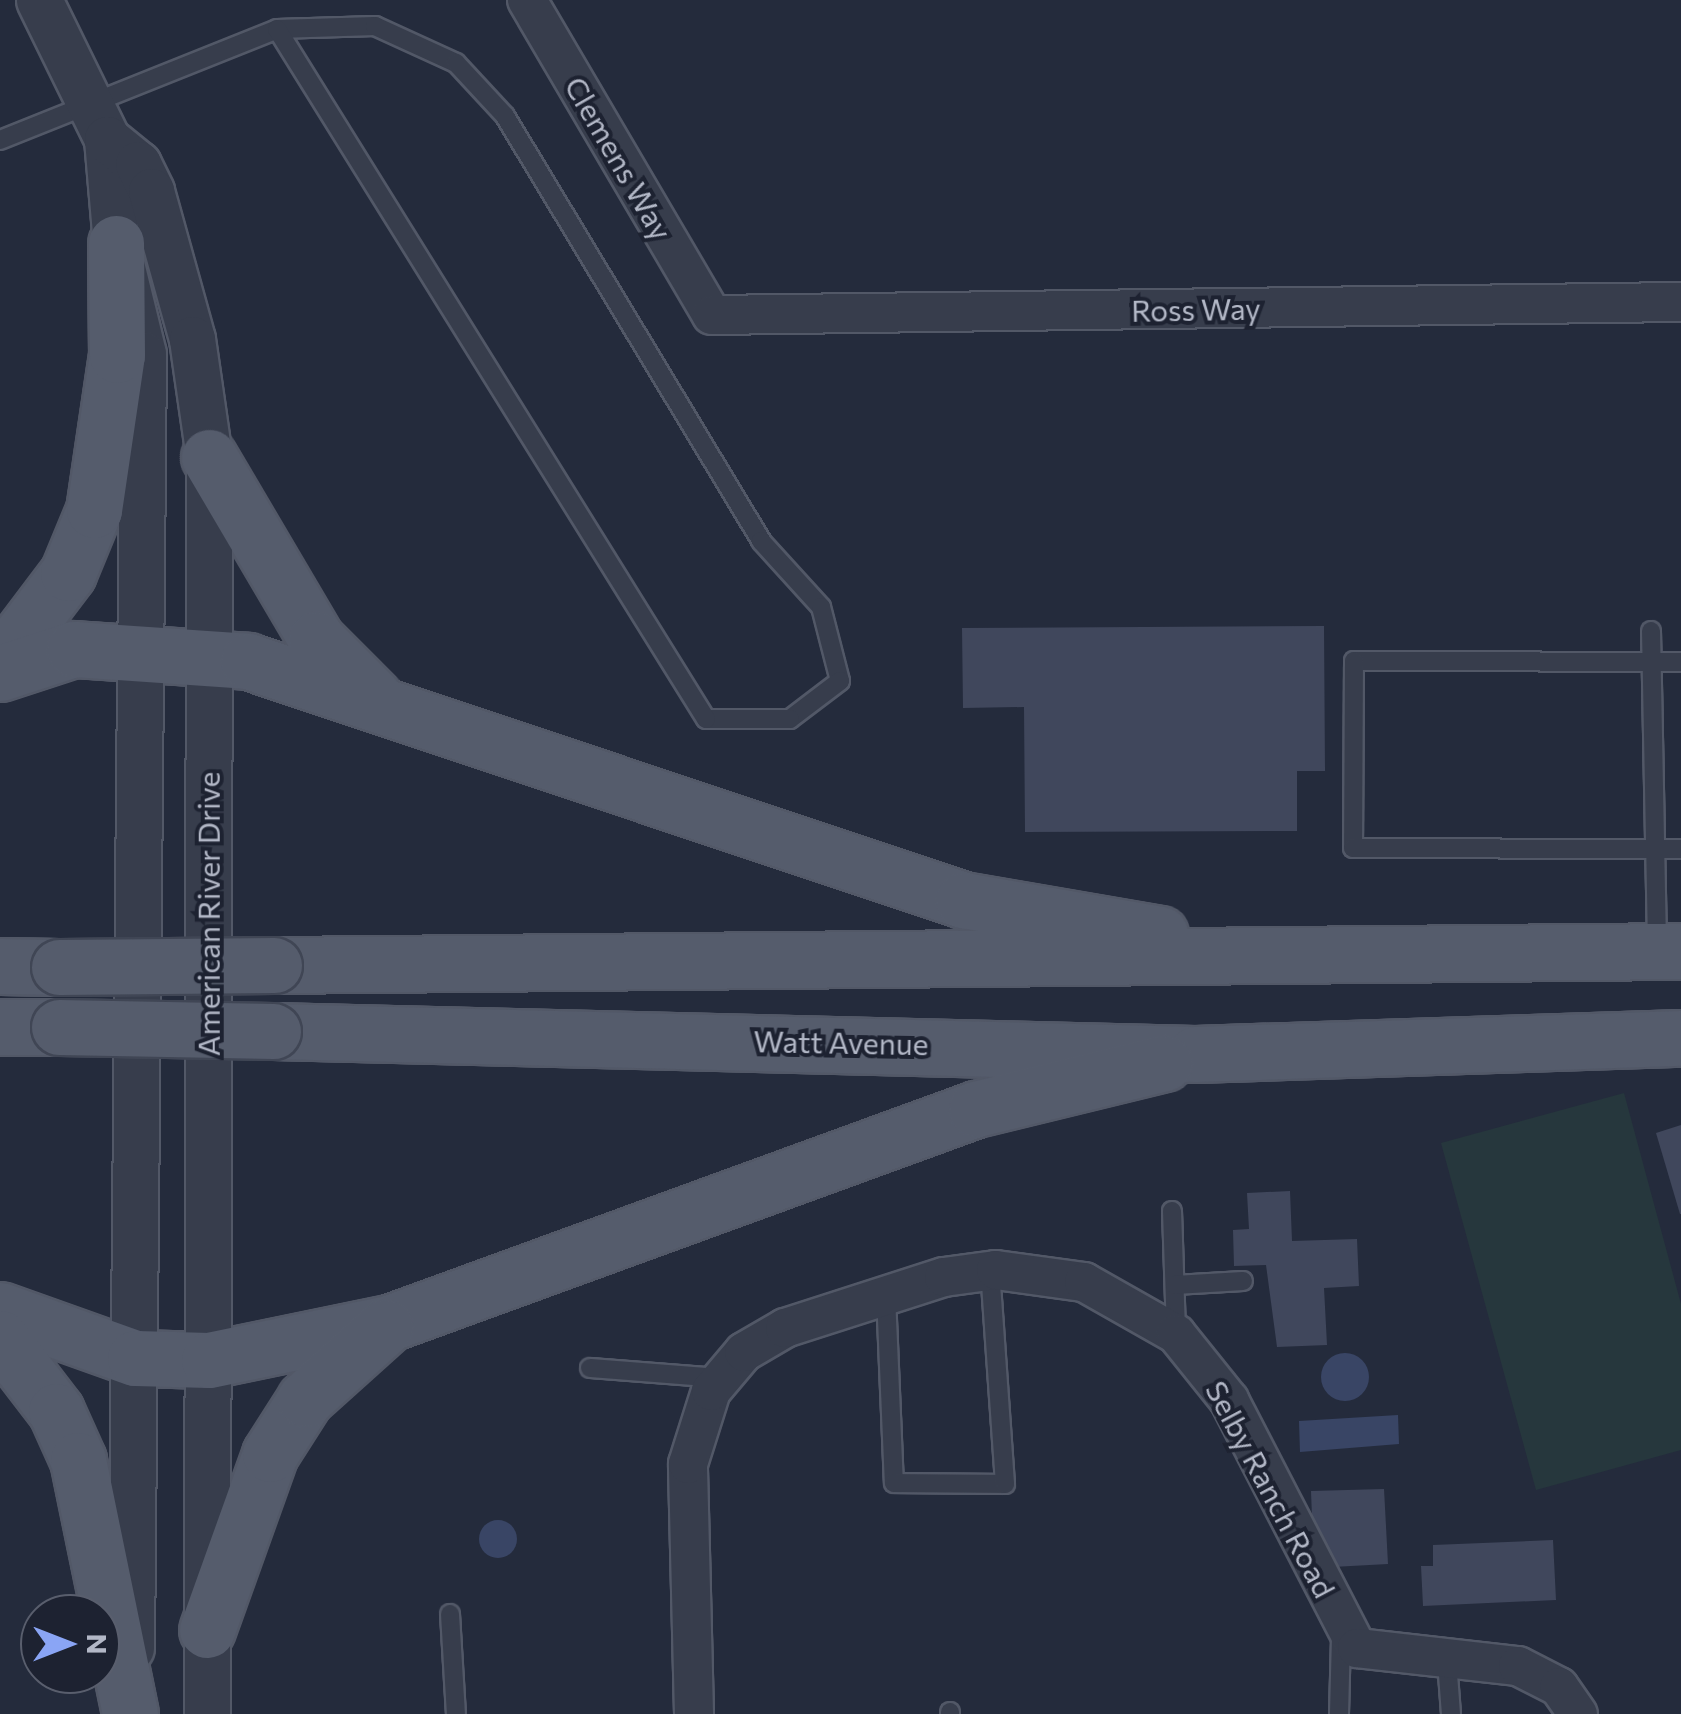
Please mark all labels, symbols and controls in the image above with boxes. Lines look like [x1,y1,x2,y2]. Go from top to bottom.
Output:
street label: Clemens Way [558,70,680,246]
street label: Ross Way [1131,290,1261,328]
street label: American River Drive [190,772,226,1056]
street label: Watt Avenue [753,1022,929,1062]
street label: Selby Ranch Road [1199,1374,1343,1604]
north arrow [20,1594,120,1694]
text: N [81,1634,115,1655]

